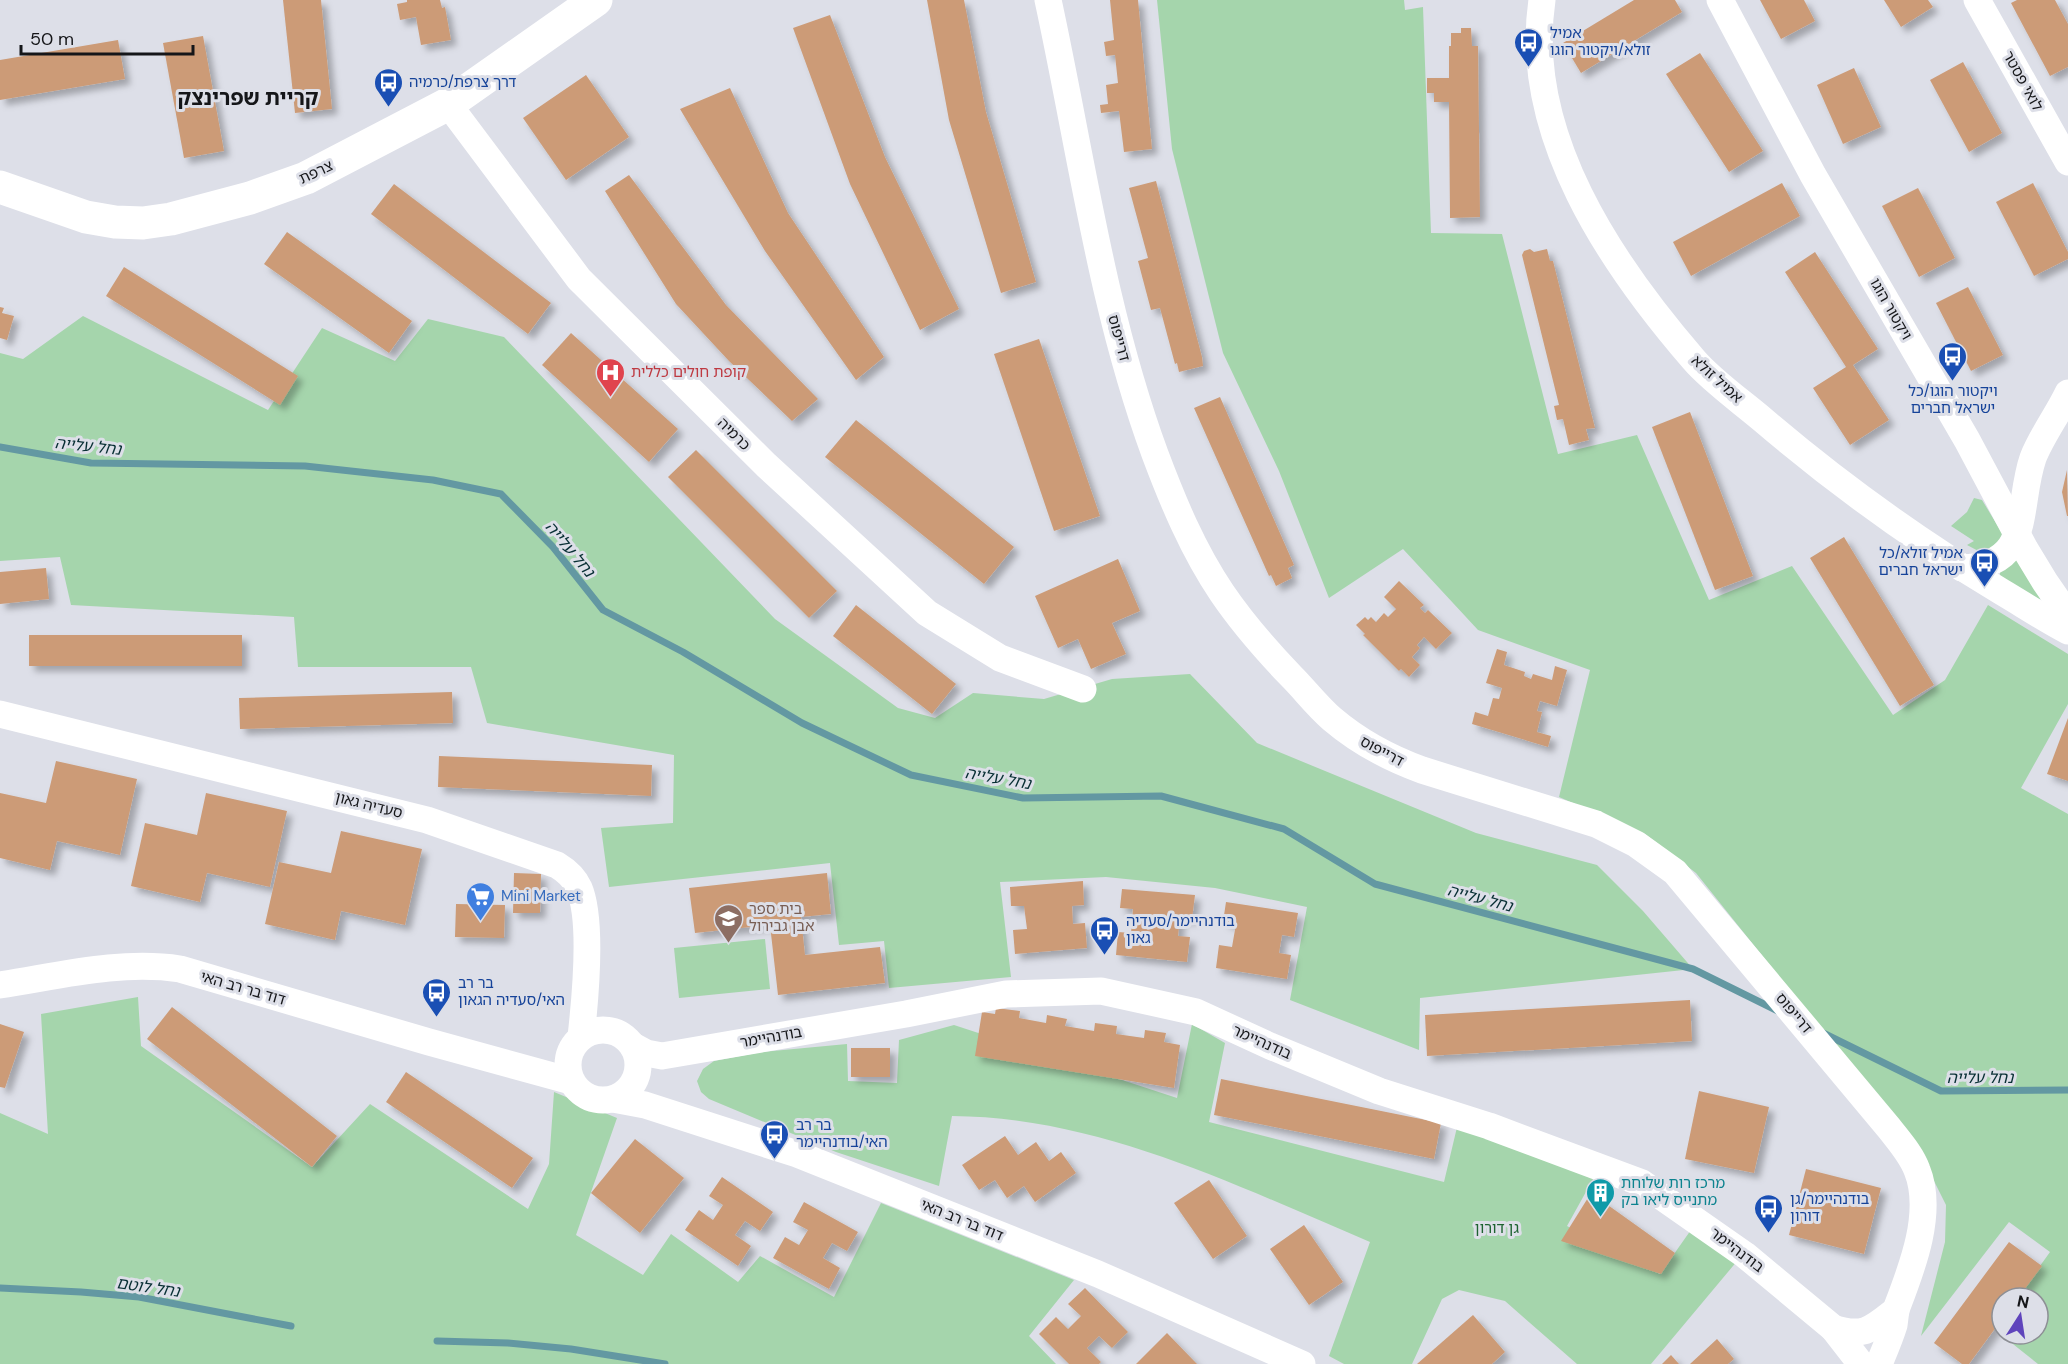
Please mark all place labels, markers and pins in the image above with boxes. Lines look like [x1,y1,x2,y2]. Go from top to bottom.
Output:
place label: אמיל זולא/ויקטור הוגו [1550,23,1651,60]
bus stop icon: אמיל זולא/ויקטור הוגו [1513,26,1545,68]
bus stop icon: דרך צרפת/כרמיה [372,66,404,108]
place label: דרך צרפת/כרמיה [409,72,516,92]
bus stop icon: ויקטור הוגו/כל ישראל חברים [1937,340,1969,382]
hospital icon: קופת חולים כללית [594,356,626,398]
place label: קופת חולים כללית [631,362,746,382]
place label: ויקטור הוגו/כל ישראל חברים [1908,381,1998,418]
place label: אמיל זולא/כל ישראל חברים [1878,543,1963,580]
bus stop icon: אמיל זולא/כל ישראל חברים [1968,546,2000,588]
supermarket icon: Mini Market [464,880,496,922]
place label: Mini Market [501,886,581,906]
place label: בית ספר אבן גבירול [749,899,815,936]
school or university icon: בית ספר אבן גבירול [712,902,744,944]
place label: בודנהיימר/סעדיה גאון [1126,911,1235,948]
bus stop icon: בודנהיימר/סעדיה גאון [1089,914,1121,956]
place label: בר רב האי/סעדיה הגאון [458,973,565,1010]
bus stop icon: בר רב האי/סעדיה הגאון [421,976,453,1018]
place label: בר רב האי/בודנהיימר [796,1115,888,1152]
bus stop icon: בר רב האי/בודנהיימר [759,1118,791,1160]
place label: מרכז רות שלוחת מתנייס ליאו בק [1621,1173,1725,1210]
building icon: מרכז רות שלוחת מתנייס ליאו בק [1584,1176,1616,1218]
place label: בודנהיימר/גן דורון [1790,1189,1870,1226]
bus stop icon: בודנהיימר/גן דורון [1753,1192,1785,1234]

